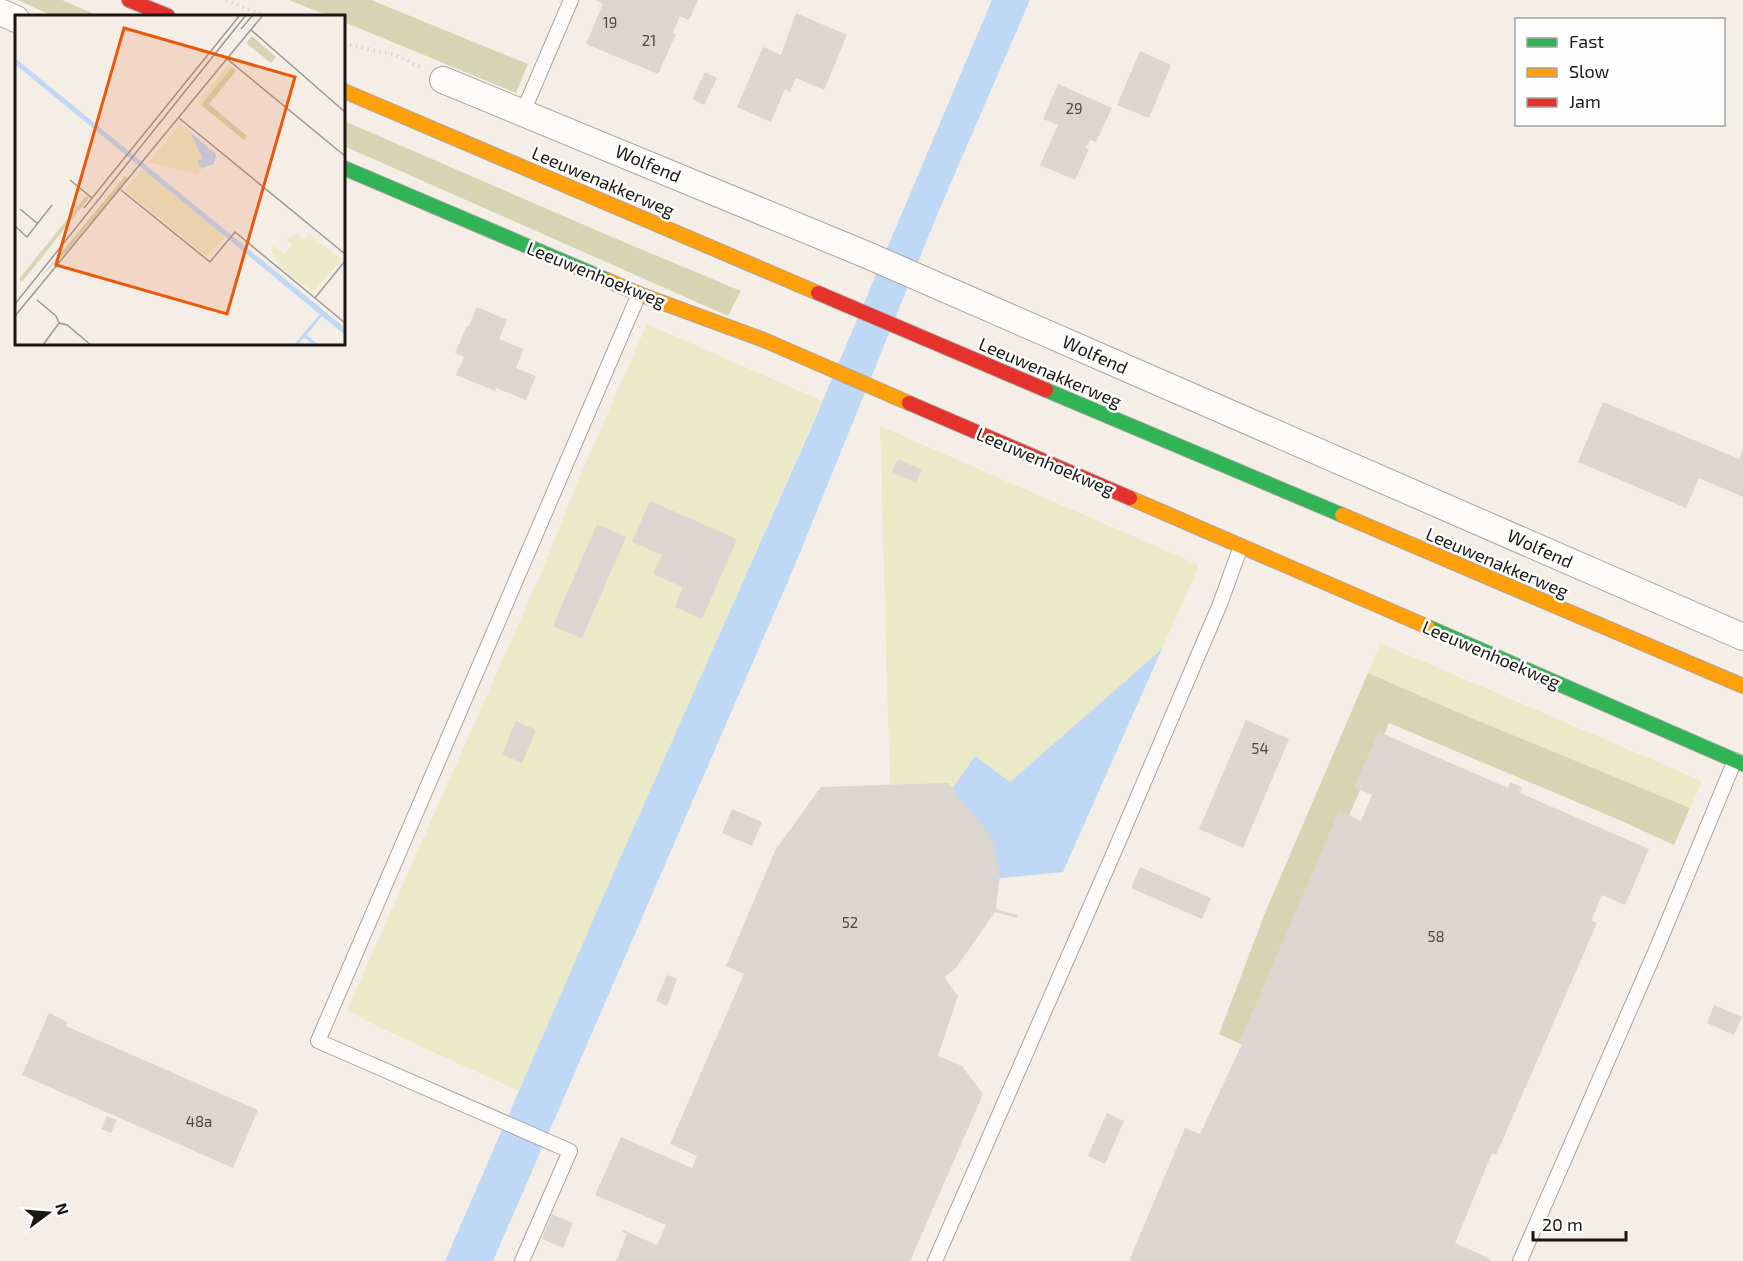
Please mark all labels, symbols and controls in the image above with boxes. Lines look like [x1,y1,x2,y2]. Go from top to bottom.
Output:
house number: 19 [603,13,617,31]
inset map [15,15,345,345]
legend [1515,18,1725,126]
text: Fast [1569,30,1604,52]
house number: 21 [642,31,656,49]
text: Slow [1569,60,1610,82]
text: Jam [1569,90,1601,112]
house number: 29 [1065,99,1083,117]
street label: Wolfend [612,139,685,187]
street label: Leeuwenakkerweg [529,141,678,221]
street label: Leeuwenhoekweg [524,236,669,312]
street label: Wolfend [1059,330,1132,378]
street label: Leeuwenakkerweg [976,332,1125,412]
street label: Leeuwenhoekweg [973,422,1118,500]
street label: Leeuwenakkerweg [1423,522,1572,602]
street label: Wolfend [1504,524,1577,572]
street label: Leeuwenhoekweg [1419,615,1564,693]
house number: 54 [1251,739,1269,757]
house number: 52 [842,913,858,931]
house number: 58 [1427,927,1445,945]
house number: 48a [186,1112,212,1130]
north arrow [18,1183,78,1243]
text: N [52,1201,74,1217]
scale bar [1533,1204,1626,1242]
text: 20 m [1542,1213,1583,1235]

